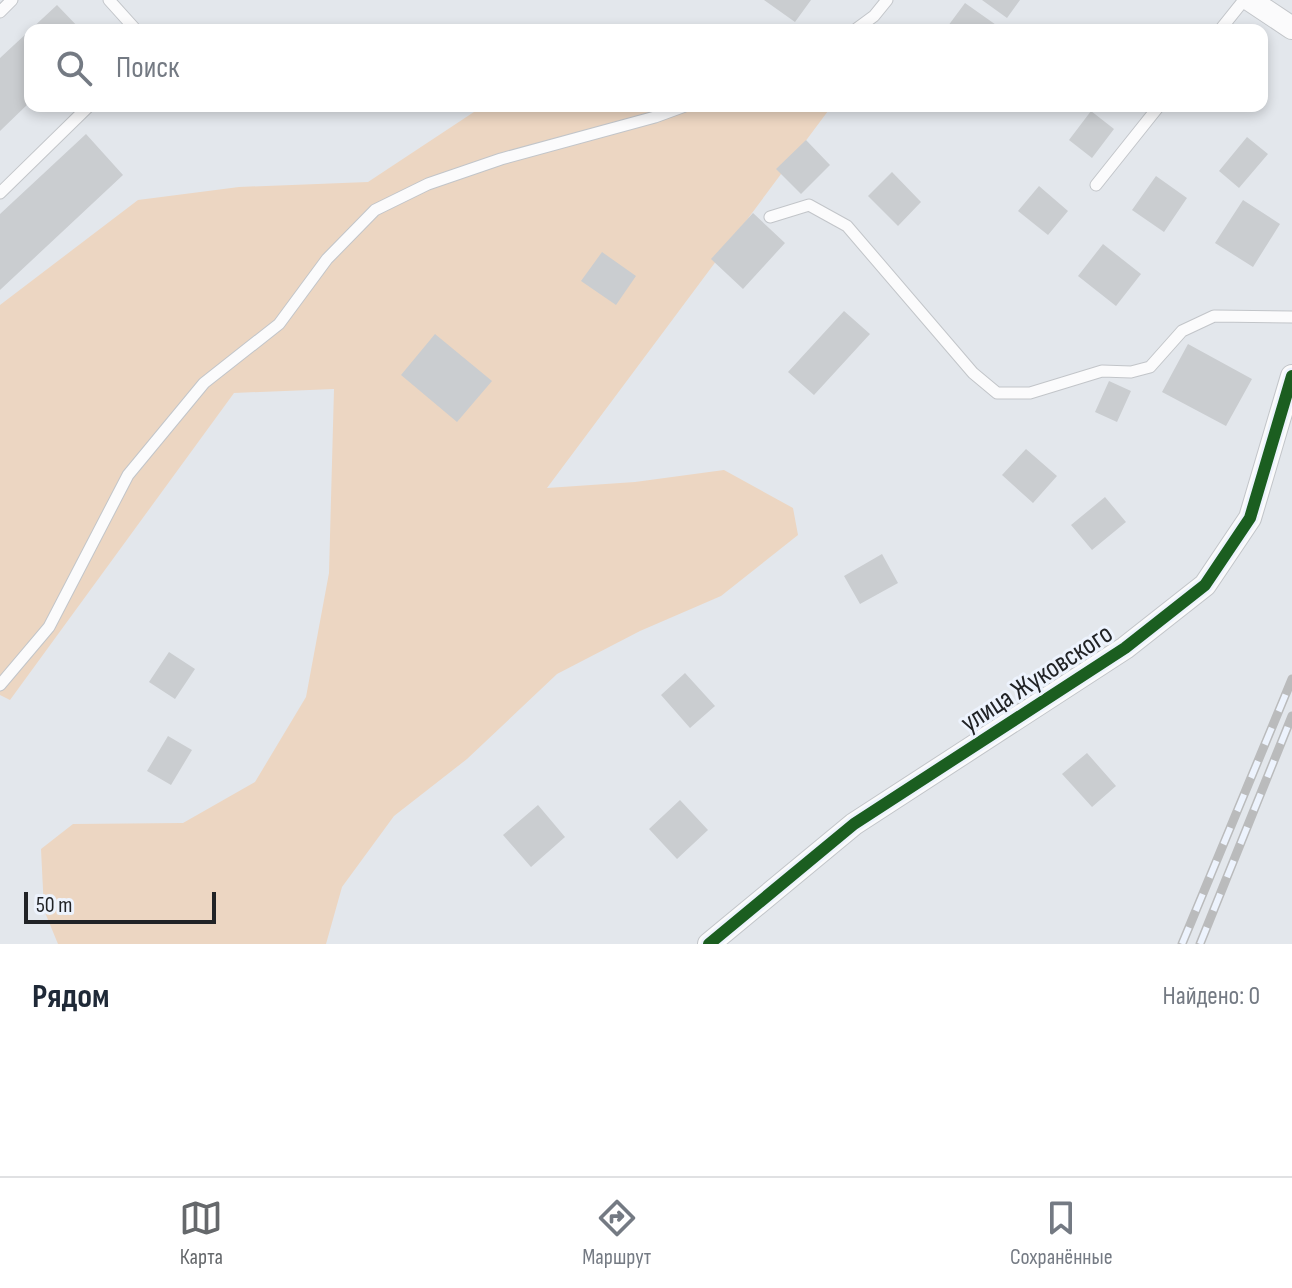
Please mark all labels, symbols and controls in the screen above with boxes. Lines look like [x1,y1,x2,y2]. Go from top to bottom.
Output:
search box [24,24,1268,112]
icon: search [52,46,96,90]
text: Поиск [116,50,179,86]
street label: улица Жуковского [955,617,1119,740]
scale bar [24,888,216,924]
text: 50 m [36,892,72,919]
text: Рядом [32,976,110,1017]
text: Найдено: 0 [1162,981,1260,1012]
tab: Карта [179,1196,223,1271]
tab: Маршрут [582,1196,651,1271]
tab: Сохранённые [1010,1196,1113,1271]

